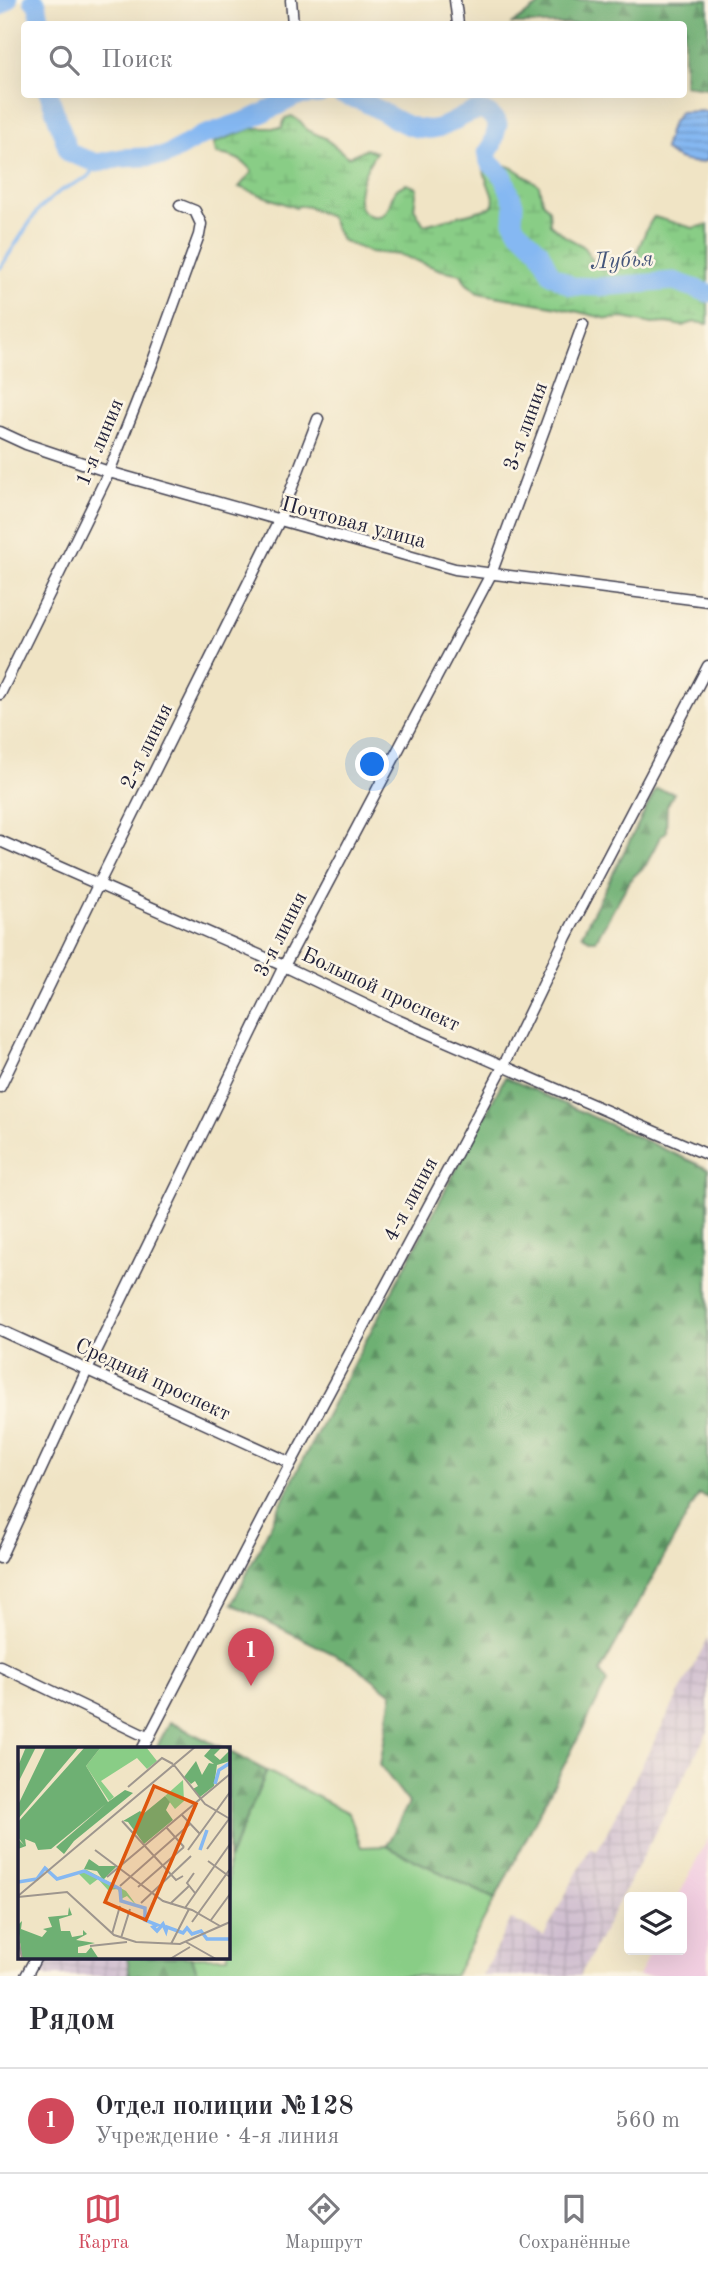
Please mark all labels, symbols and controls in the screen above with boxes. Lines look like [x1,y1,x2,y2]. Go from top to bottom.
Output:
search box [21,21,687,98]
icon: search [45,41,83,79]
text: Поиск [101,47,173,73]
water label: Лубья [590,247,654,275]
street label: 3-я линия [501,379,552,473]
street label: 1-я линия [73,396,128,489]
street label: Почтовая улица [279,494,428,553]
street label: 2-я линия [118,700,177,793]
your location [355,747,389,781]
street label: 3-я линия [251,889,312,981]
street label: Большой проспект [298,945,463,1036]
street label: 4-я линия [380,1154,442,1245]
street label: Средний проспект [72,1335,233,1426]
pin: 1 [228,1628,274,1686]
inset map [18,1747,229,1958]
map controls [624,1892,687,1955]
button: layers [624,1892,687,1955]
text: Рядом [28,2006,115,2036]
text: Отдел полиции №128 [95,2094,354,2120]
text: 1 [44,2109,58,2132]
text: 560 m [615,2109,680,2132]
text: Учреждение · 4-я линия [95,2125,339,2148]
tab: Карта [78,2190,129,2255]
tab: Маршрут [285,2190,363,2255]
tab: Сохранённые [518,2190,630,2255]

